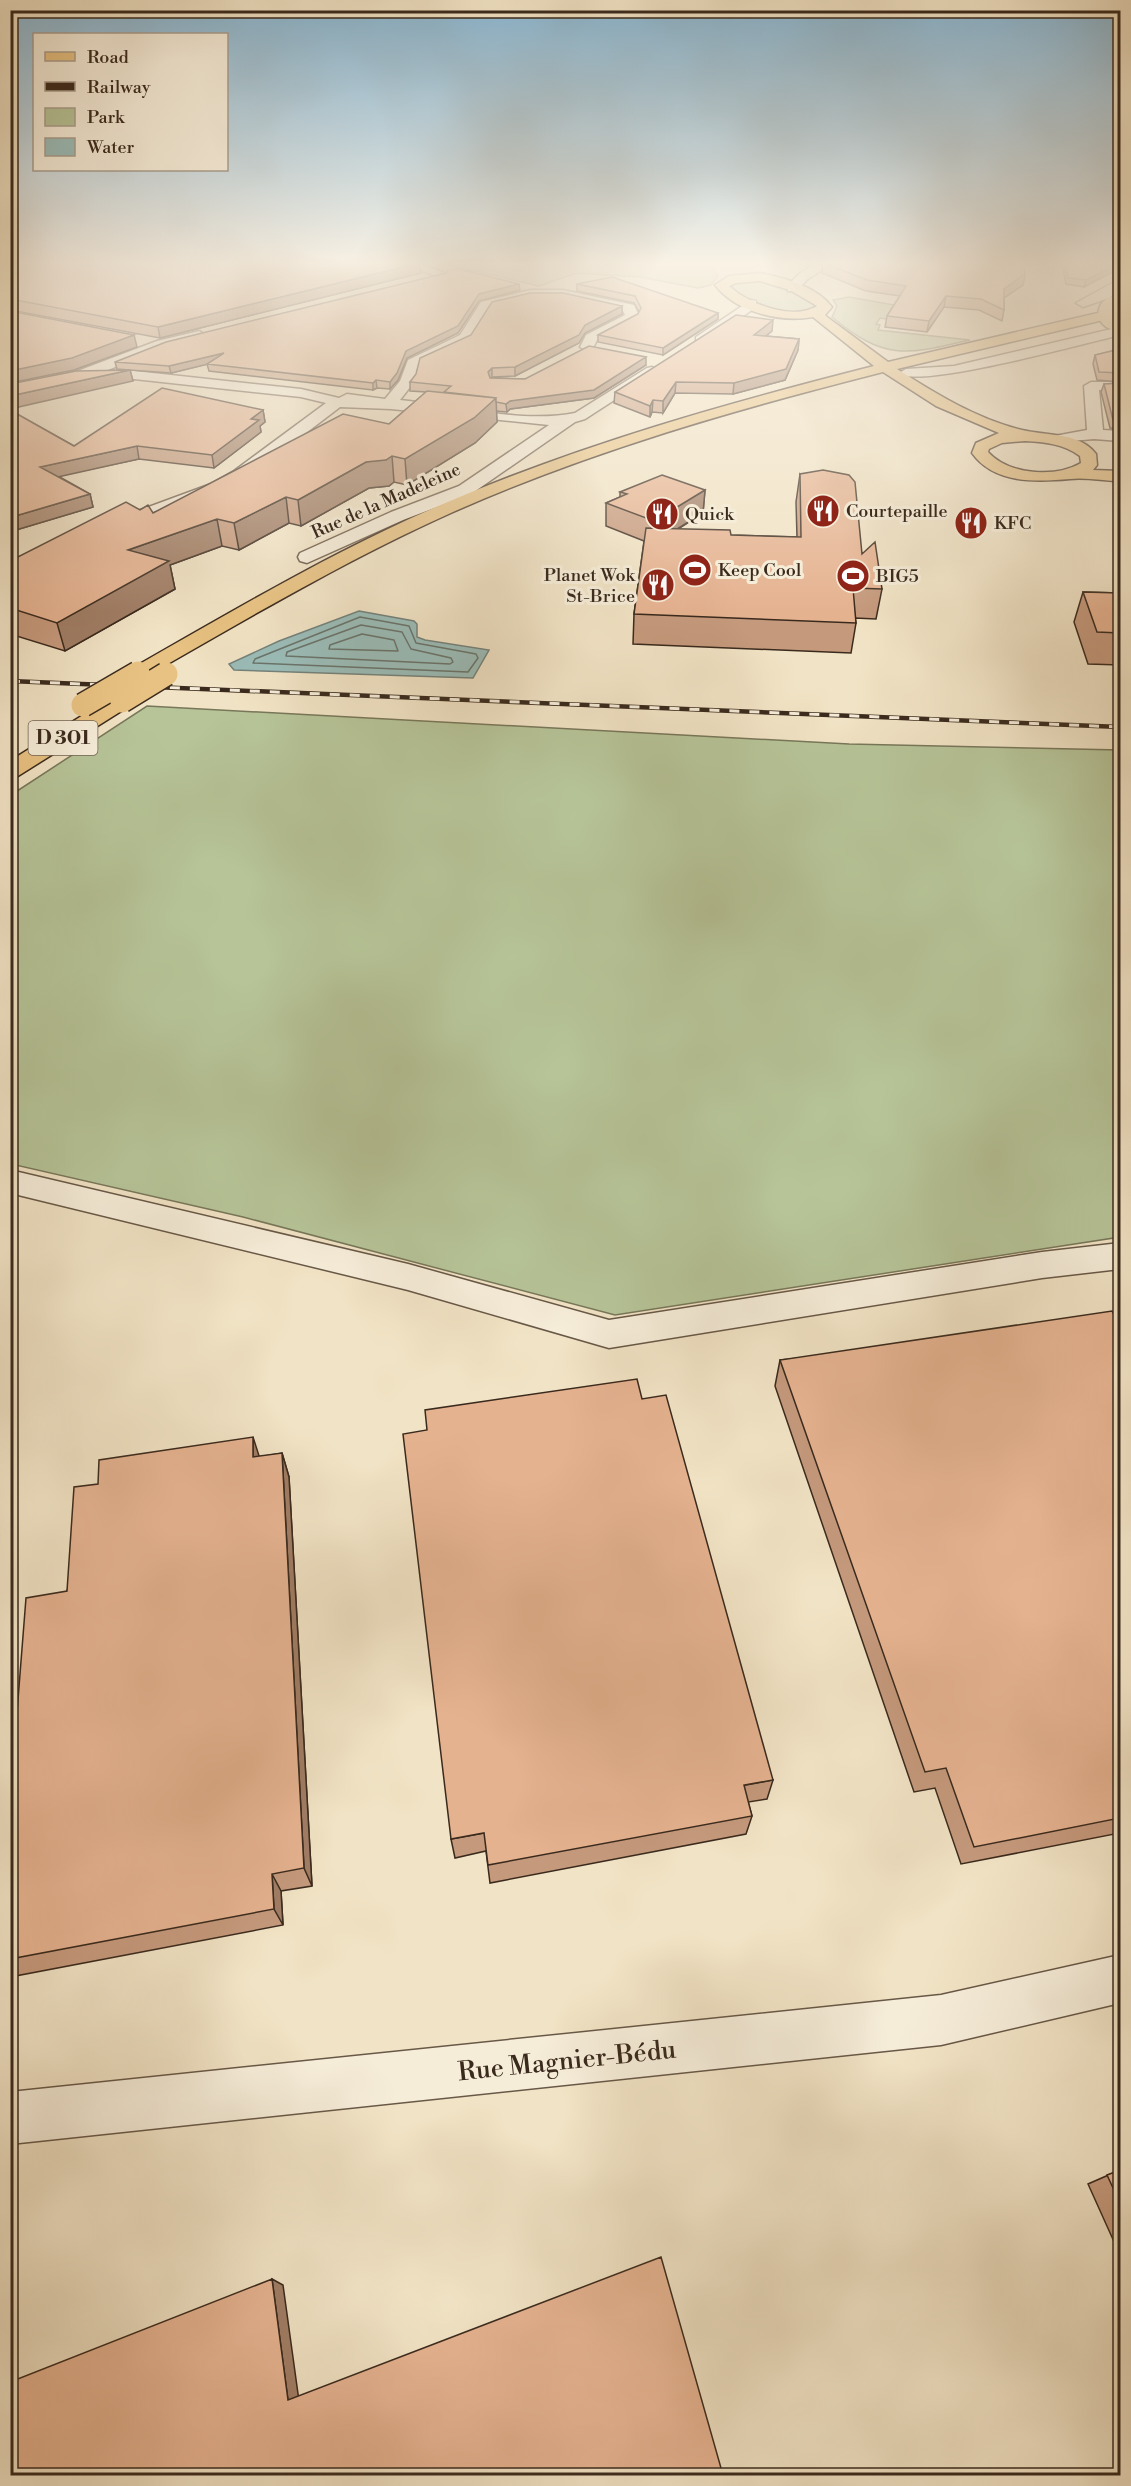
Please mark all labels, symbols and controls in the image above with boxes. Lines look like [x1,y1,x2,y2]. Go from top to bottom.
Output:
legend [33,33,228,171]
text: Road [87,46,130,69]
text: Railway [87,76,151,99]
text: Park [87,106,126,129]
text: Water [86,136,135,159]
street label: Rue de la Madeleine [308,458,464,544]
restaurant icon: Courtepaille [805,493,841,529]
restaurant icon: Quick [644,496,680,532]
place label: Courtepaille [846,500,948,523]
place label: Quick [685,503,735,526]
restaurant icon: KFC [953,505,989,541]
place label: KFC [994,512,1031,535]
sports icon: Keep Cool [677,552,713,588]
sports icon: BIG5 [835,558,871,594]
place label: Keep Cool [718,559,802,582]
place label: Planet Wok St-Brice [544,564,637,608]
place label: BIG5 [875,565,919,588]
restaurant icon: Planet Wok St-Brice [640,567,676,603]
road number: D 301 [28,721,98,755]
street label: Rue Magnier-Bédu [456,2034,678,2088]

